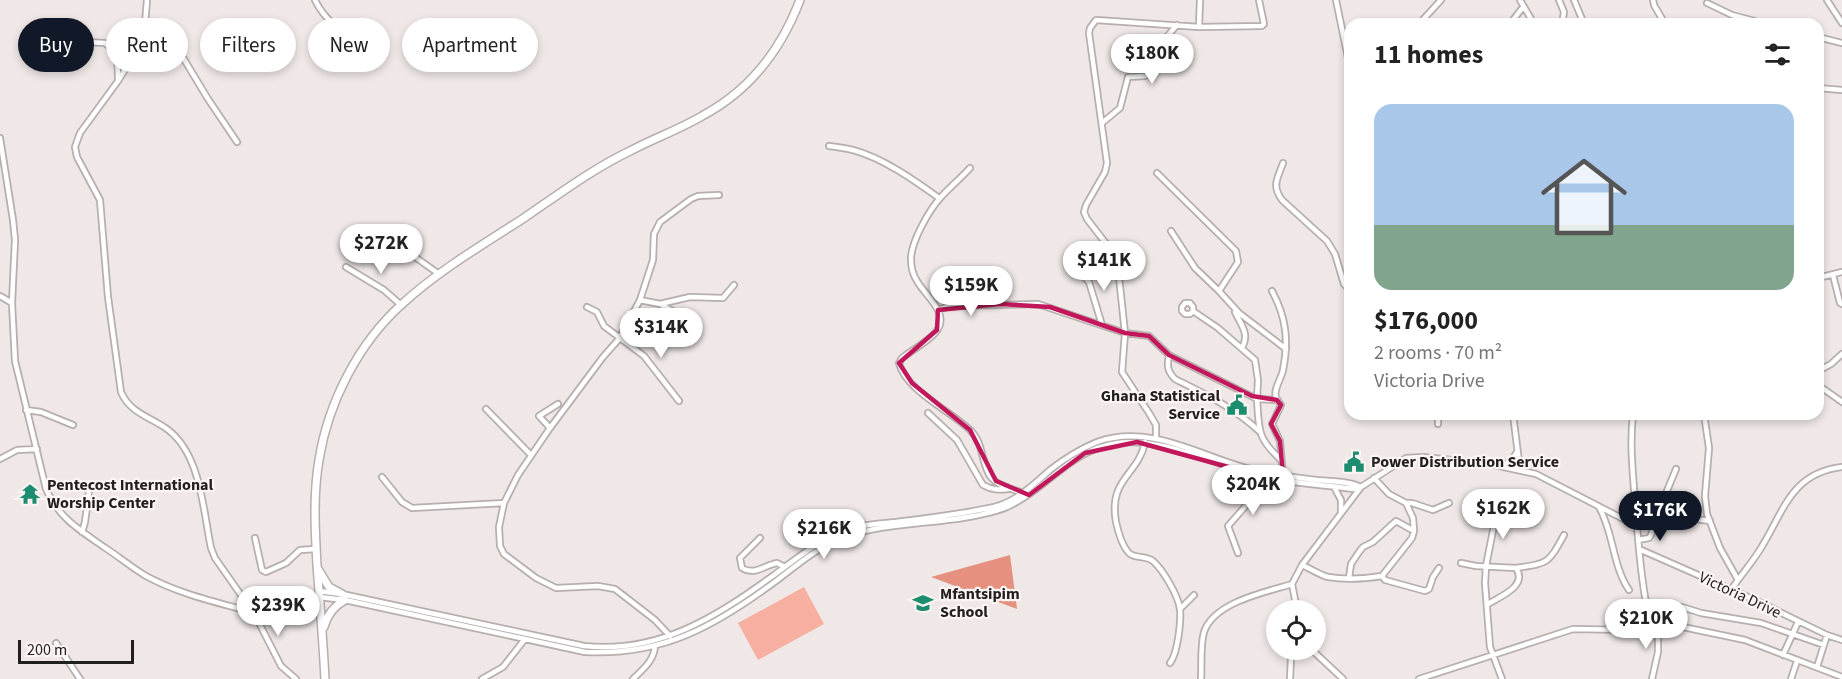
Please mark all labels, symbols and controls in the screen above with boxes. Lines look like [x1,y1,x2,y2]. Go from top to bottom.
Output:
chip: Buy [18,18,94,72]
chip: Rent [106,18,188,72]
chip: Filters [200,18,296,72]
chip: New [308,18,390,72]
chip: Apartment [402,18,538,72]
pin: $180K [1110,34,1194,85]
text: 11 homes [1374,36,1483,73]
icon: filters [1761,38,1794,71]
text: $180K [1125,39,1179,67]
icon: home [1530,143,1638,251]
pin: $272K [339,224,423,275]
text: $272K [354,229,408,257]
pin: $141K [1062,241,1146,292]
text: $141K [1077,246,1131,274]
pin: $159K [929,266,1013,317]
text: $159K [944,271,998,299]
text: $176,000 [1374,302,1478,339]
pin: $314K [619,308,703,359]
text: $314K [634,313,688,341]
text: 2 rooms · 70 m² [1374,339,1502,367]
text: Victoria Drive [1374,367,1485,395]
place label: Ghana Statistical Service [1101,385,1220,425]
public building icon: Ghana Statistical Service [1225,393,1249,417]
public building icon: Power Distribution Service [1342,450,1366,474]
place label: Power Distribution Service [1371,451,1559,473]
pin: $204K [1211,465,1295,516]
text: $204K [1226,470,1280,498]
place label: Pentecost International Worship Center [47,474,213,514]
temple icon: Pentecost International Worship Center [18,482,42,506]
pin: $162K [1461,489,1545,540]
pin: $176K [1618,491,1702,542]
text: $162K [1476,494,1530,522]
text: $176K [1633,496,1687,524]
pin: $216K [782,509,866,560]
text: $216K [797,514,851,542]
street label: Victoria Drive [1695,566,1785,624]
place label: Mfantsipim School [940,583,1020,623]
pin: $239K [236,586,320,637]
text: $239K [251,591,305,619]
school or university icon: Mfantsipim School [911,591,935,615]
pin: $210K [1604,599,1688,650]
map controls [1266,600,1326,660]
button: locate [1266,600,1326,660]
text: $210K [1619,604,1673,632]
scale bar [18,637,134,664]
text: 200 m [27,639,67,661]

